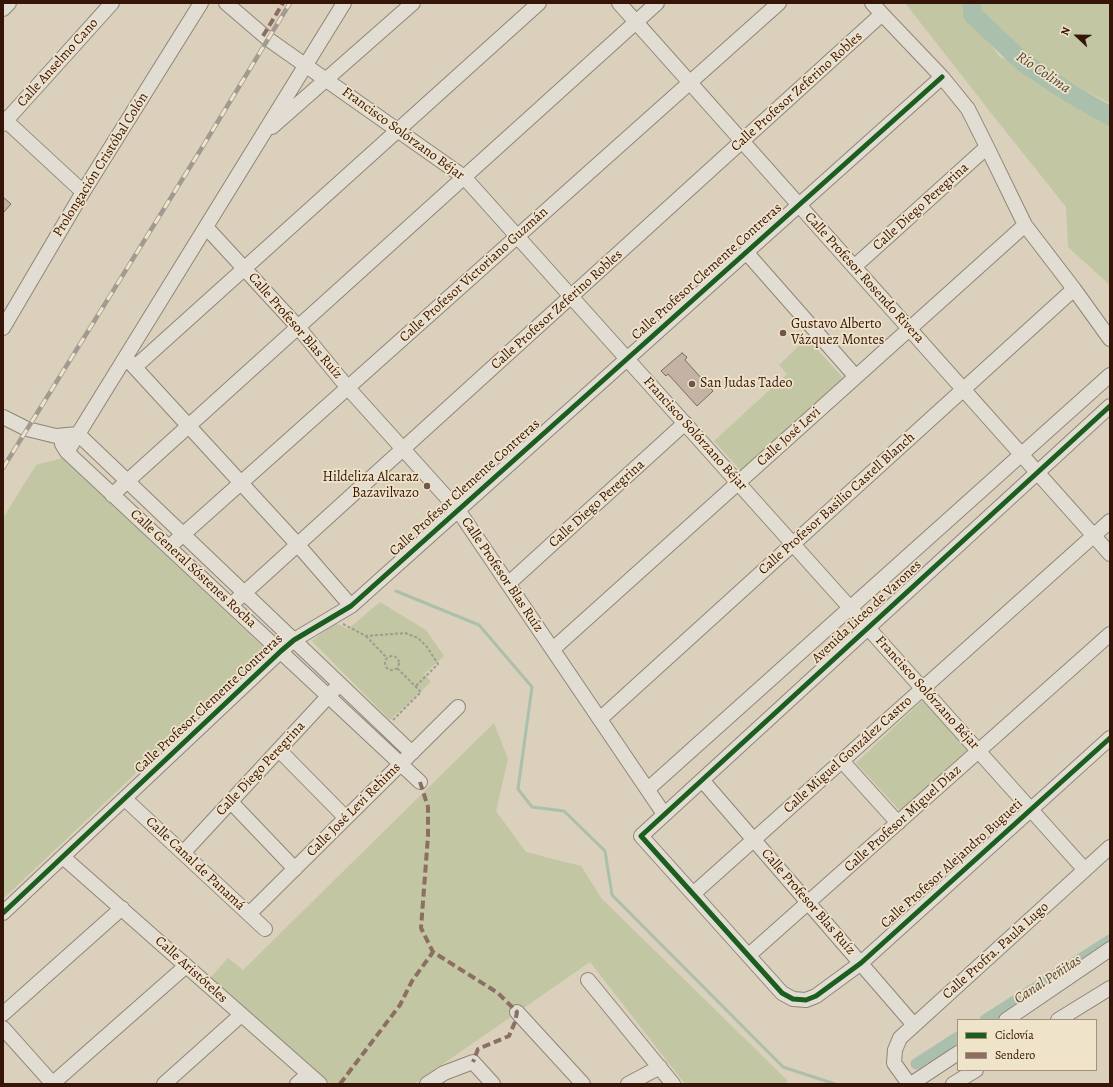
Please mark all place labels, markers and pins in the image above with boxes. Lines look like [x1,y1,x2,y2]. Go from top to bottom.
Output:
place label: Gustavo Alberto Vázquez Montes [791,317,884,350]
marker: Gustavo Alberto Vázquez Montes [778,328,788,338]
place label: San Judas Tadeo [700,376,793,392]
marker: San Judas Tadeo [687,379,697,389]
place label: Hildeliza Alcaraz Bazavilvazo [323,470,419,502]
marker: Hildeliza Alcaraz Bazavilvazo [422,481,432,491]

